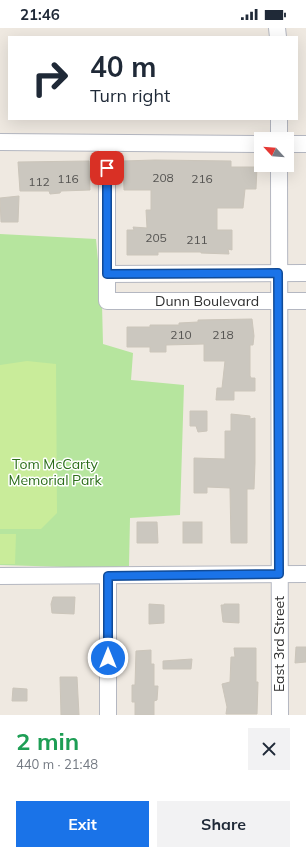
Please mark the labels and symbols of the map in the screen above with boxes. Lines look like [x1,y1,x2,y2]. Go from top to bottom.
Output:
north arrow [254,132,294,172]
pin [90,151,124,185]
house number: 208 [152,170,174,185]
house number: 116 [57,171,79,186]
house number: 216 [191,171,213,186]
house number: 112 [28,174,50,189]
house number: 205 [145,230,167,245]
house number: 211 [186,232,208,247]
street label: Dunn Boulevard [155,292,259,310]
house number: 210 [170,327,192,342]
house number: 218 [212,327,234,342]
park label: Tom McCarty Memorial Park [8,455,102,489]
street label: East 3rd Street [270,596,288,692]
position arrow [87,637,129,679]

